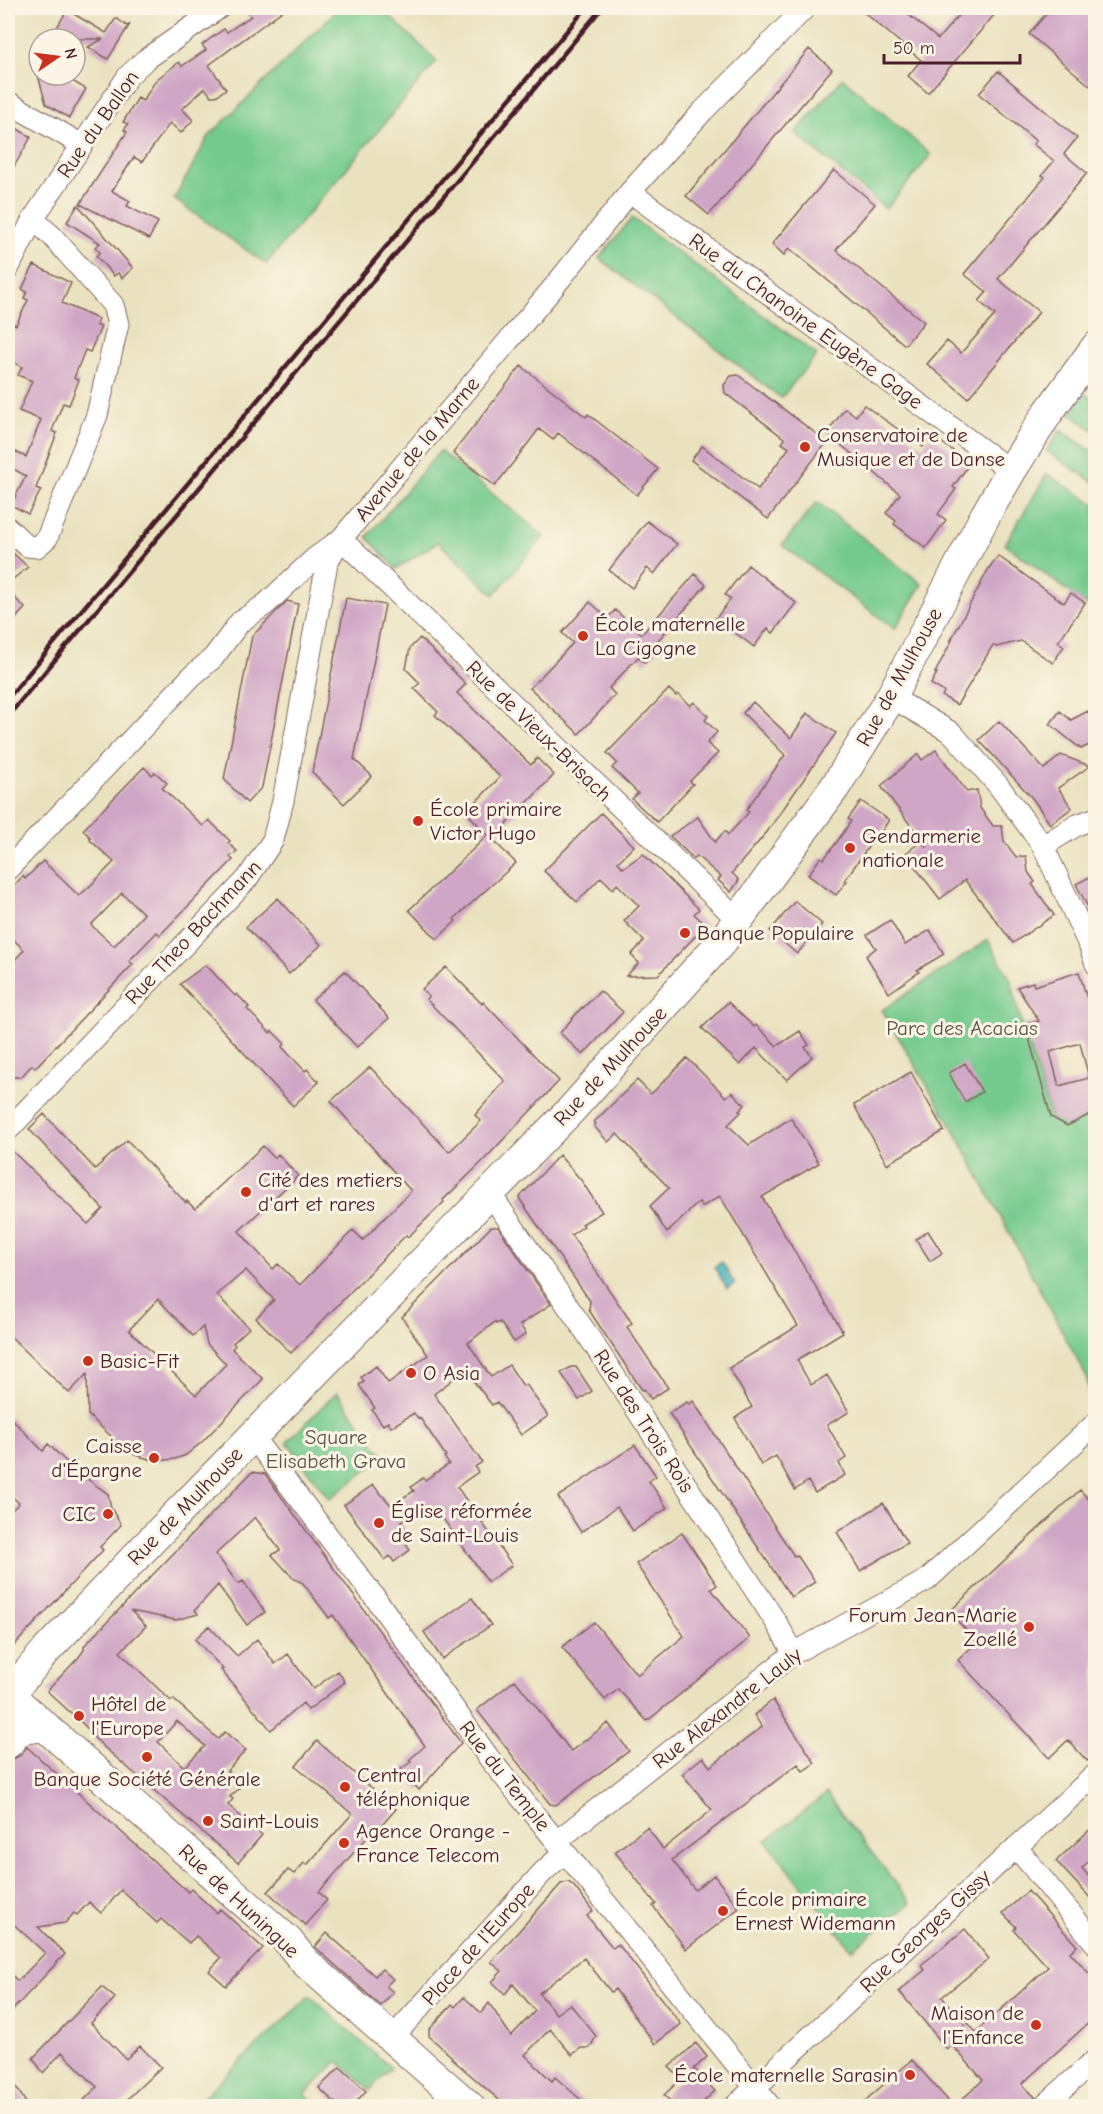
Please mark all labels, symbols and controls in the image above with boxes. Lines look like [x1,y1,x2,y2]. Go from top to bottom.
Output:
north arrow [27,27,87,87]
scale bar [884,27,1020,65]
text: 50 m [893,38,935,59]
text: N [61,46,81,61]
street label: Rue du Ballon [52,66,144,182]
street label: Rue du Chanoine Eugène Gage [684,228,928,414]
street label: Avenue de la Marne [350,372,484,526]
place label: Conservatoire de Musique et de Danse [817,423,1005,471]
marker: Conservatoire de Musique et de Danse [798,440,812,454]
street label: Rue de Mulhouse [851,604,947,750]
place label: École maternelle La Cigogne [595,612,745,660]
marker: École maternelle La Cigogne [576,629,590,643]
street label: Rue de Vieux-Brisach [462,656,616,806]
place label: École primaire Victor Hugo [430,797,562,845]
marker: École primaire Victor Hugo [411,814,425,828]
place label: Gendarmerie nationale [862,824,981,872]
marker: Gendarmerie nationale [843,841,857,855]
street label: Rue Theo Bachmann [120,855,266,1009]
place label: Banque Populaire [697,921,854,945]
marker: Banque Populaire [678,926,692,940]
street label: Rue de Mulhouse [548,1001,672,1131]
park label: Parc des Acacias [886,1016,1038,1040]
place label: Cité des metiers d'art et rares [258,1168,402,1216]
marker: Cité des metiers d'art et rares [239,1185,253,1199]
street label: Rue des Trois Rois [589,1345,699,1497]
place label: Basic-Fit [100,1349,180,1373]
marker: Basic-Fit [81,1354,95,1368]
place label: O Asia [423,1361,480,1385]
marker: O Asia [404,1366,418,1380]
park label: Square Elisabeth Grava [266,1425,406,1473]
place label: Caisse d'Épargne [51,1434,142,1482]
street label: Rue de Mulhouse [123,1442,247,1570]
marker: Caisse d'Épargne [147,1451,161,1465]
place label: Église réformée de Saint-Louis [391,1499,532,1547]
place label: CIC [63,1502,96,1526]
marker: CIC [101,1507,115,1521]
marker: Église réformée de Saint-Louis [372,1516,386,1530]
place label: Forum Jean-Marie Zoellé [848,1603,1017,1651]
marker: Forum Jean-Marie Zoellé [1022,1620,1036,1634]
street label: Rue Alexandre Lauly [648,1642,807,1774]
place label: Hôtel de l'Europe [91,1692,166,1740]
marker: Hôtel de l'Europe [72,1709,86,1723]
street label: Rue du Temple [455,1716,555,1836]
marker: Banque Société Générale [140,1750,154,1764]
place label: Central téléphonique [356,1763,470,1811]
place label: Banque Société Générale [33,1767,261,1791]
marker: Central téléphonique [338,1780,352,1794]
place label: Saint-Louis [220,1809,319,1833]
marker: Saint-Louis [201,1814,215,1828]
place label: Agence Orange - France Telecom [356,1819,510,1867]
marker: Agence Orange - France Telecom [337,1836,351,1850]
street label: Rue de Huningue [174,1839,304,1963]
street label: Rue Georges Gissy [855,1864,996,1997]
street label: Place de l'Europe [417,1878,539,2010]
place label: École primaire Ernest Widemann [735,1887,896,1935]
marker: École primaire Ernest Widemann [716,1904,730,1918]
place label: Maison de l'Enfance [931,2001,1024,2049]
marker: Maison de l'Enfance [1029,2018,1043,2032]
place label: École maternelle Sarasin [674,2063,898,2087]
marker: École maternelle Sarasin [903,2068,917,2082]

